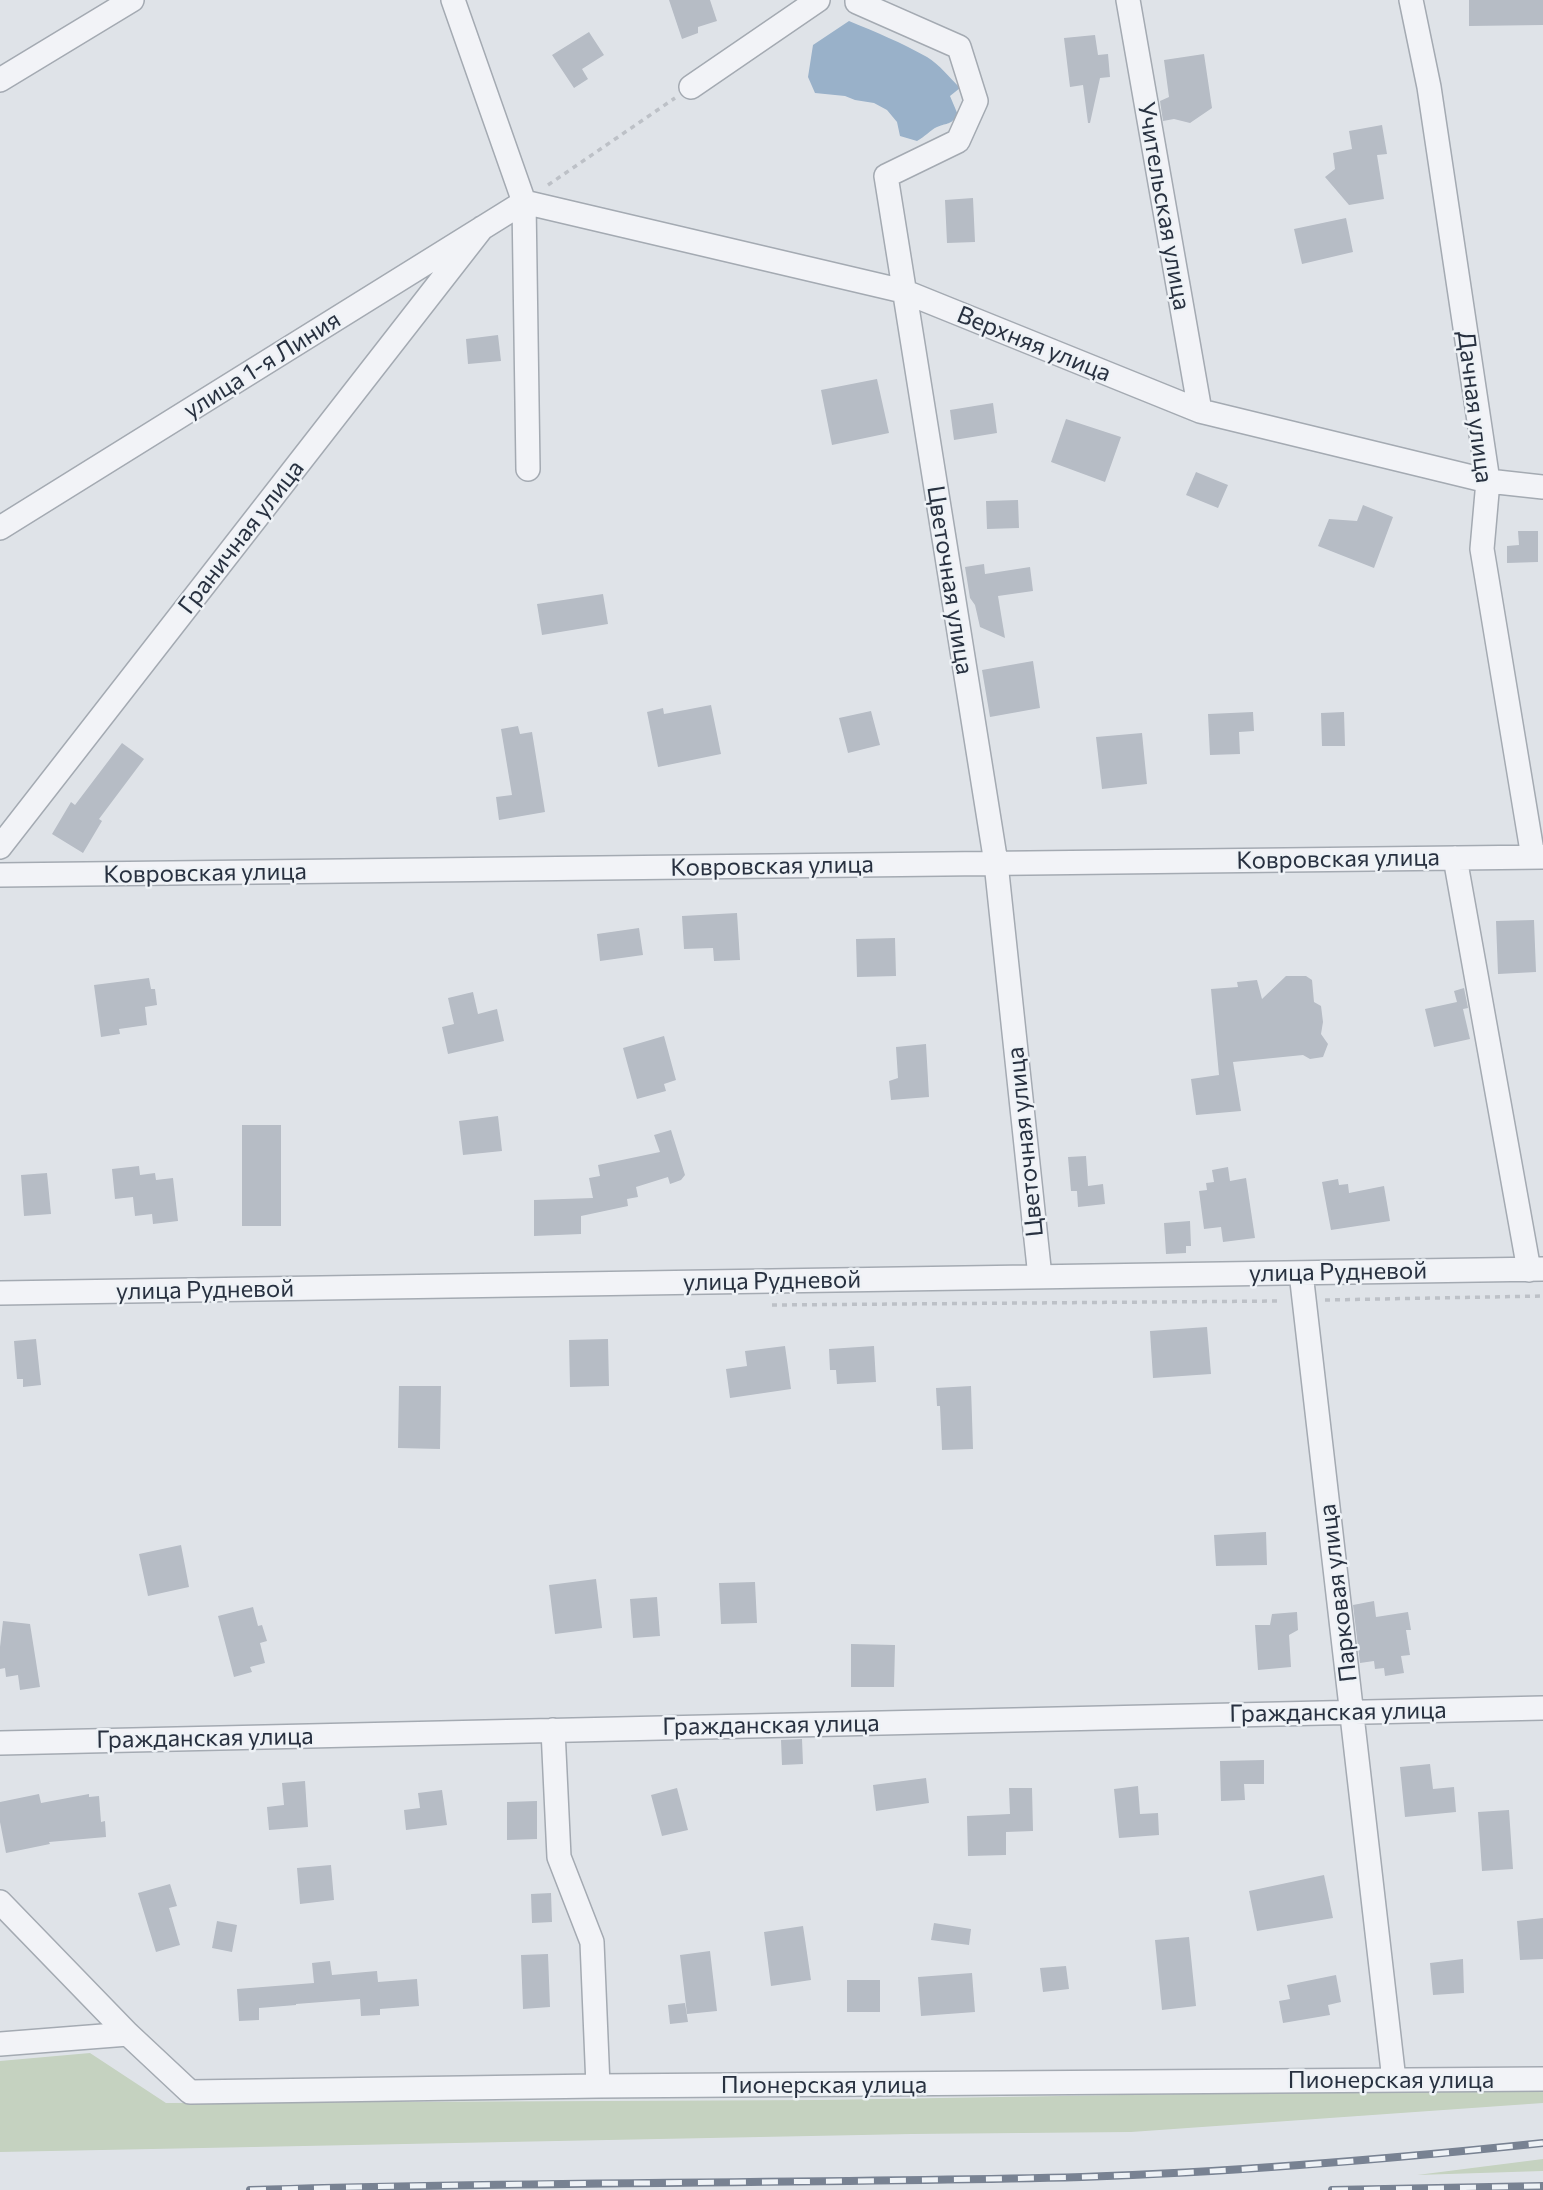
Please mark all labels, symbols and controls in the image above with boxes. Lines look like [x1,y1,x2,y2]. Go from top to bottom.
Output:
street label: Учительская улица [1131,100,1197,312]
street label: Верхняя улица [953,300,1115,388]
street label: улица 1-я Линия [178,305,346,425]
street label: Дачная улица [1451,329,1499,485]
street label: Граничная улица [172,454,310,620]
street label: Цветочная улица [921,483,979,677]
street label: Ковровская улица [1236,843,1440,875]
street label: Ковровская улица [670,850,874,882]
street label: Ковровская улица [103,857,307,889]
street label: Цветочная улица [1001,1046,1049,1238]
street label: улица Рудневой [1249,1256,1427,1288]
street label: улица Рудневой [683,1265,861,1297]
street label: улица Рудневой [116,1274,294,1306]
street label: Парковая улица [1313,1502,1363,1684]
street label: Гражданская улица [1229,1696,1447,1728]
street label: Гражданская улица [662,1709,880,1741]
street label: Гражданская улица [96,1722,314,1754]
street label: Пионерская улица [1288,2066,1494,2094]
street label: Пионерская улица [721,2071,927,2099]

